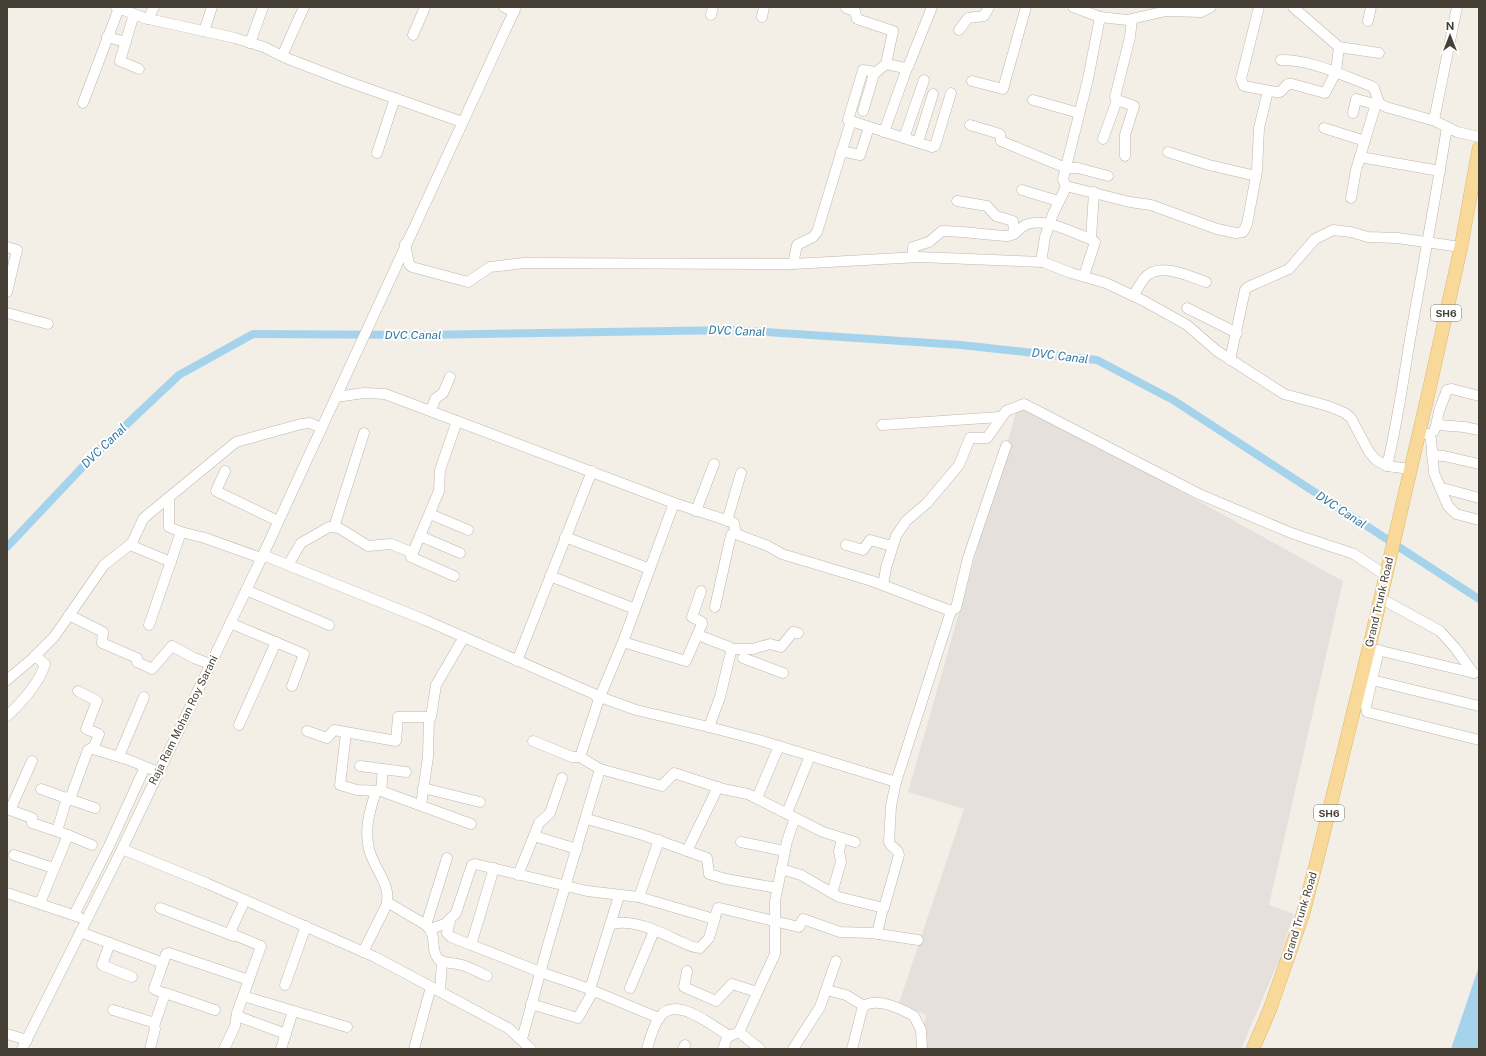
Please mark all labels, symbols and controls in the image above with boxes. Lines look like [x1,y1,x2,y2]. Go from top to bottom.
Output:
north arrow [1430,16,1470,56]
text: N [1446,20,1454,32]
road number: SH6 [1431,305,1461,321]
water label: DVC Canal [708,323,766,339]
water label: DVC Canal [384,328,442,342]
water label: DVC Canal [1031,346,1089,366]
water label: DVC Canal [79,421,129,471]
water label: DVC Canal [1313,489,1369,531]
street label: Grand Trunk Road [1363,556,1395,648]
street label: Raja Ram Mohan Roy Sarani [146,653,220,787]
road number: SH6 [1314,805,1344,821]
street label: Grand Trunk Road [1281,870,1319,962]

